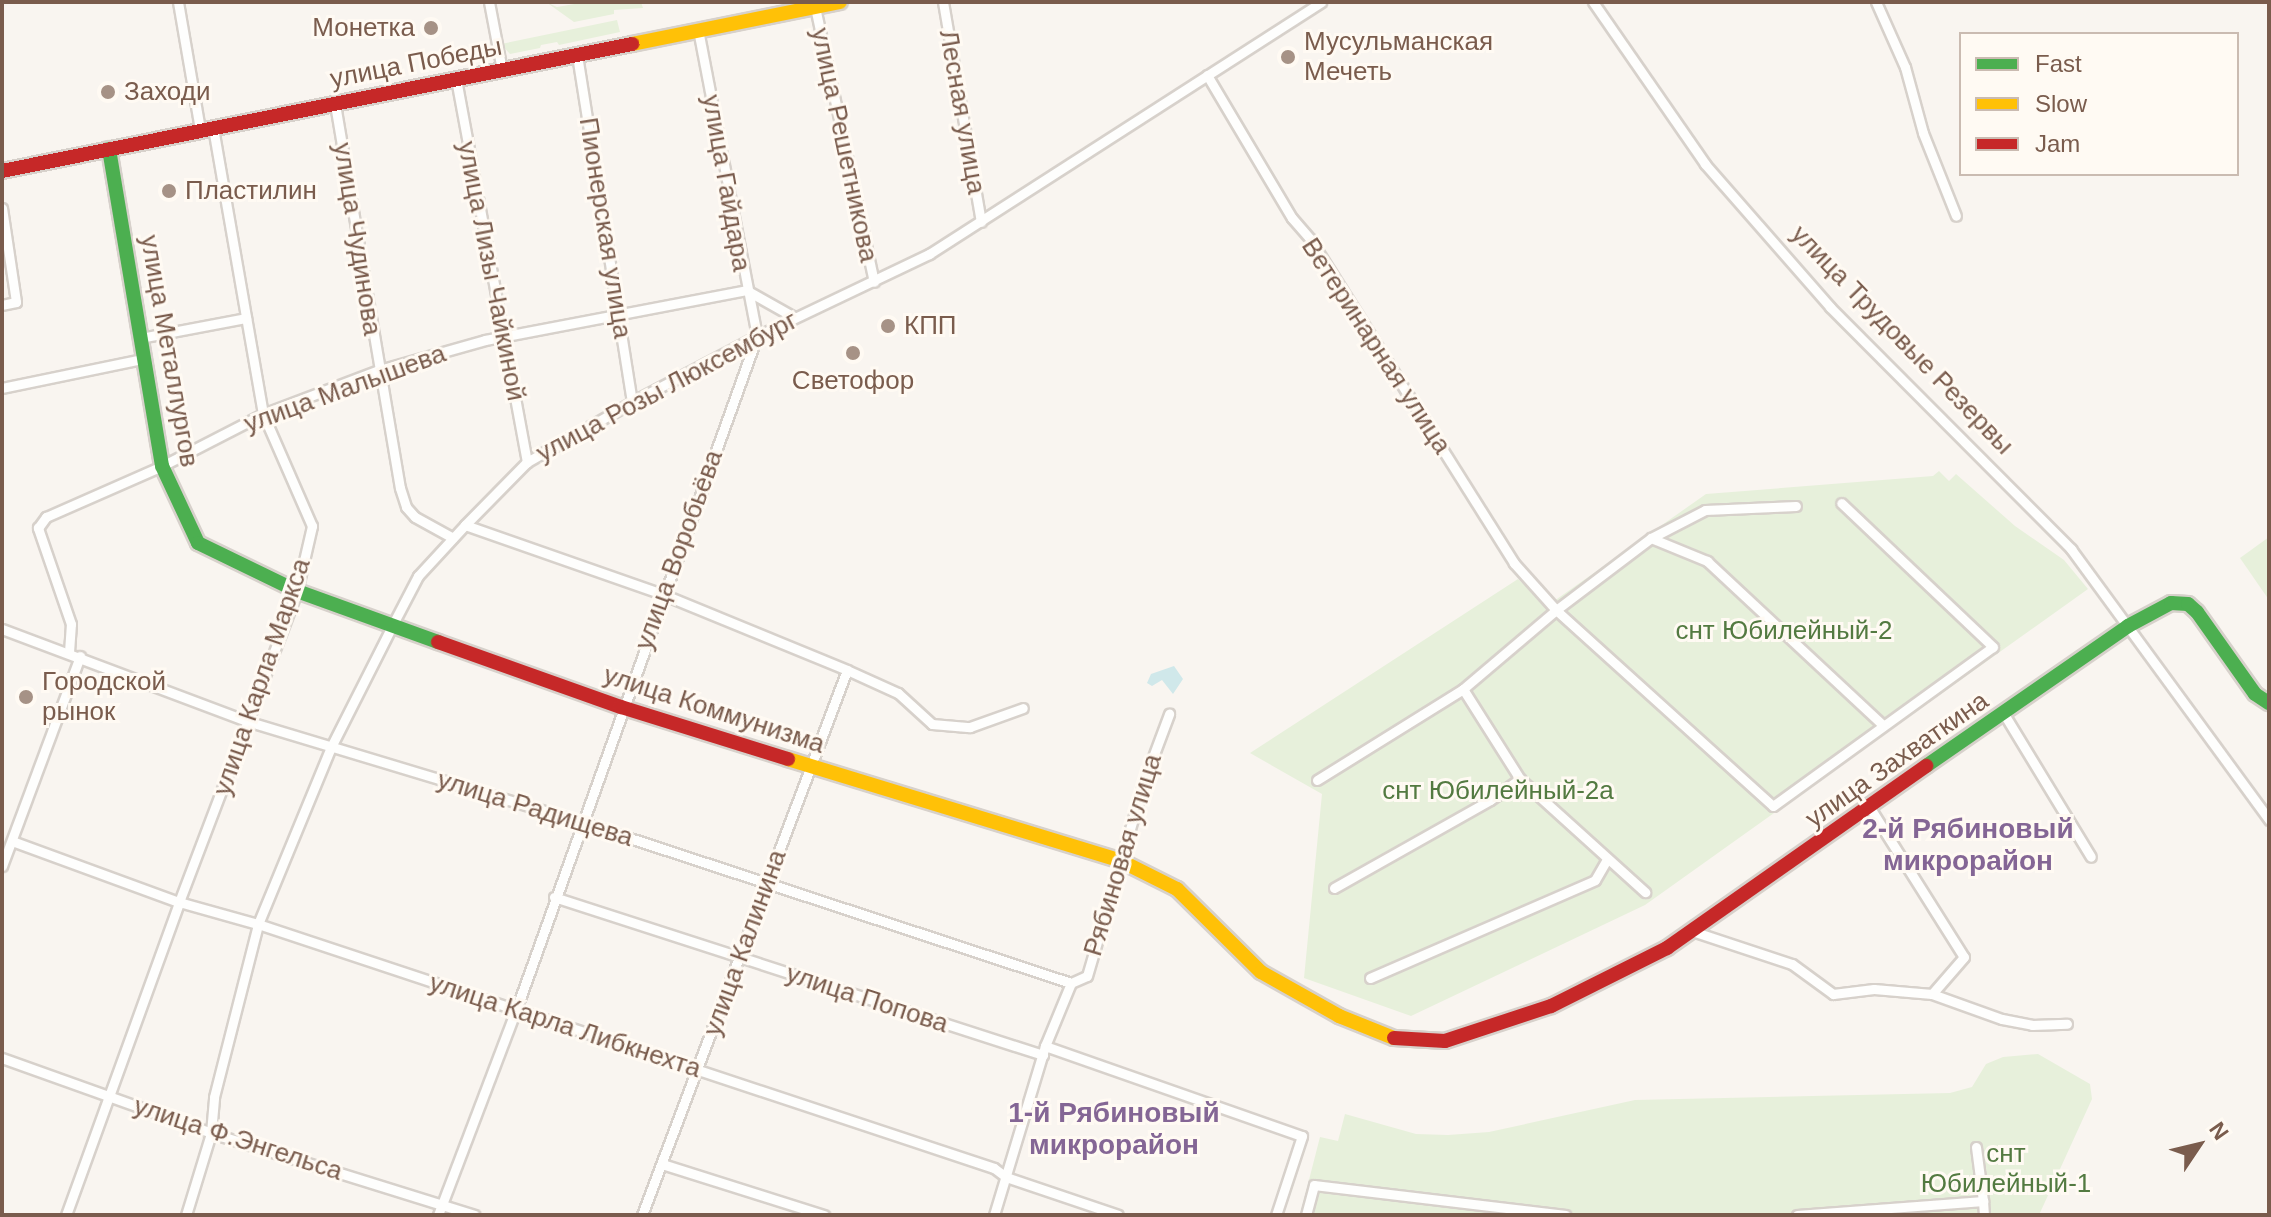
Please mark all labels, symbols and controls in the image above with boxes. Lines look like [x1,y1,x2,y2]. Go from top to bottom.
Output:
place label: Монетка [312,12,415,44]
marker: Монетка [422,19,440,37]
street label: улица Решетникова [804,25,884,265]
place label: Мусульманская Мечеть [1304,26,1493,88]
street label: Лесная улица [932,27,992,197]
street label: улица Победы [328,31,504,95]
legend [1959,32,2239,176]
marker: Мусульманская Мечеть [1279,48,1297,66]
text: Fast [2035,50,2082,77]
place label: Заходи [124,76,210,108]
marker: Заходи [99,83,117,101]
text: Slow [2035,90,2087,117]
street label: улица Гайдара [695,92,757,274]
street label: Пионерская улица [572,115,638,341]
text: Jam [2035,130,2080,157]
street label: улица Лизы Чайкиной [451,139,531,403]
street label: улица Чудинова [326,140,388,338]
place label: Пластилин [185,175,317,207]
marker: Пластилин [160,182,178,200]
street label: улица Трудовые Резервы [1784,219,2020,461]
street label: Ветеринарная улица [1295,232,1457,460]
street label: улица Металлургов [133,233,205,469]
street label: улица Розы Люксембург [531,305,803,469]
place label: КПП [904,310,957,342]
marker: КПП [879,317,897,335]
street label: улица Малышева [240,338,450,440]
marker: Светофор [844,344,862,362]
place label: Светофор [792,365,914,397]
street label: улица Воробьёва [628,446,730,654]
street label: улица Карла Маркса [207,554,317,800]
park label: снт Юбилейный-2 [1675,615,1893,647]
street label: улица Коммунизма [600,660,828,760]
place label: Городской рынок [42,666,166,728]
street label: улица Захваткина [1800,685,1994,835]
marker: Городской рынок [17,688,35,706]
street label: Рябиновая улица [1077,750,1169,960]
street label: улица Радищева [433,764,637,854]
park label: снт Юбилейный-2а [1382,775,1614,807]
district label: 2-й Рябиновый микрорайон [1862,812,2074,878]
street label: улица Калинина [697,846,793,1040]
street label: улица Попова [782,958,952,1040]
street label: улица Карла Либкнехта [425,967,705,1085]
street label: улица Ф.Энгельса [130,1091,346,1187]
district label: 1-й Рябиновый микрорайон [1008,1096,1220,1162]
north arrow [2159,1105,2239,1185]
text: N [2204,1117,2234,1145]
park label: снт Юбилейный-1 [1921,1138,2091,1200]

